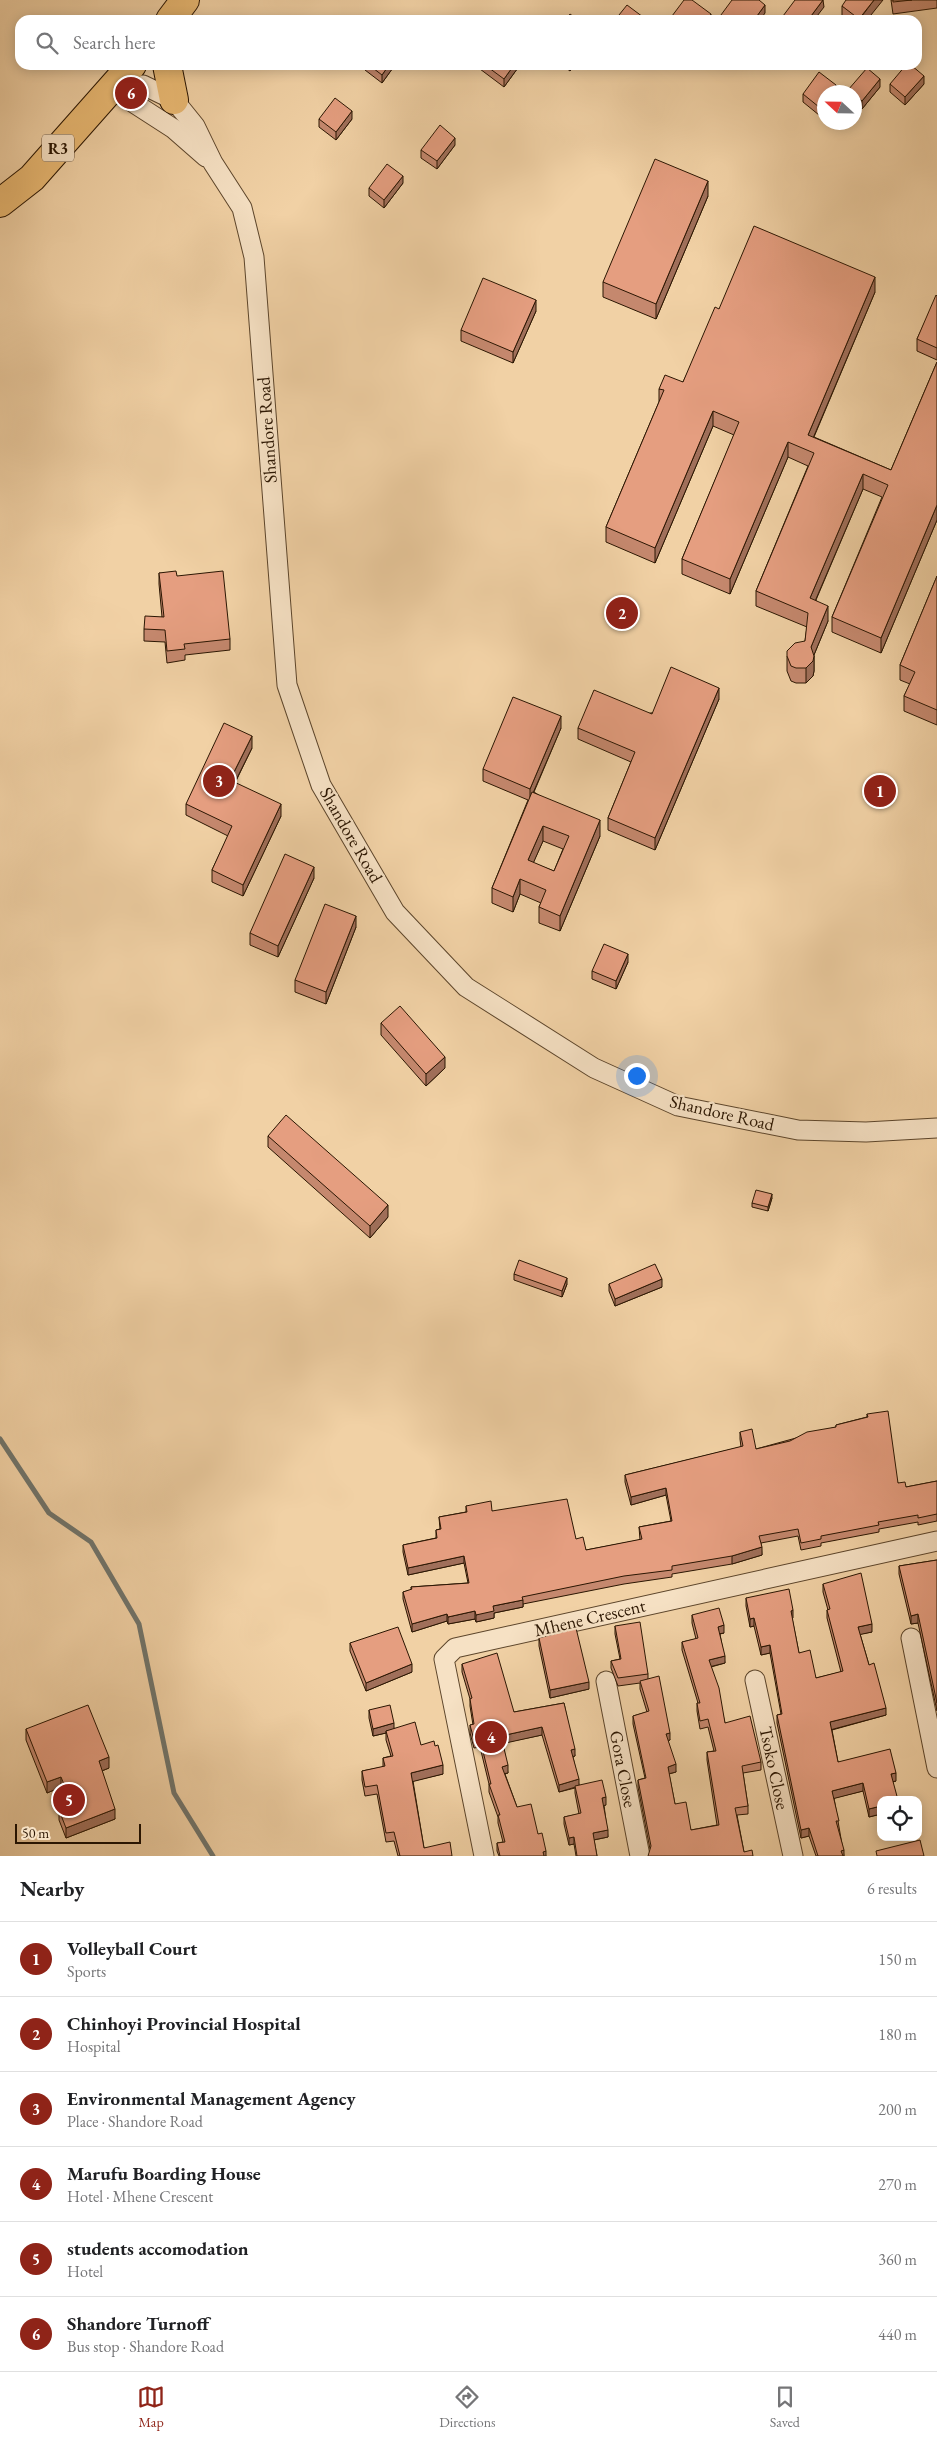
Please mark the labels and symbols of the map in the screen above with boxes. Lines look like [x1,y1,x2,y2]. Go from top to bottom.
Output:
pin: 6 [115,74,147,112]
north arrow [817,85,862,130]
road number: R3 [42,134,74,162]
street label: Shandore Road [251,375,282,484]
pin: 2 [606,594,638,632]
pin: 3 [203,762,235,800]
pin: 1 [864,772,896,810]
street label: Shandore Road [315,783,388,887]
your location [624,1063,650,1089]
street label: Shandore Road [668,1089,778,1136]
street label: Mhene Crescent [532,1593,648,1641]
pin: 4 [475,1718,507,1756]
street label: Tsoko Close [754,1724,795,1812]
street label: Gora Close [605,1729,642,1809]
pin: 5 [53,1781,85,1819]
scale bar [15,1821,141,1844]

